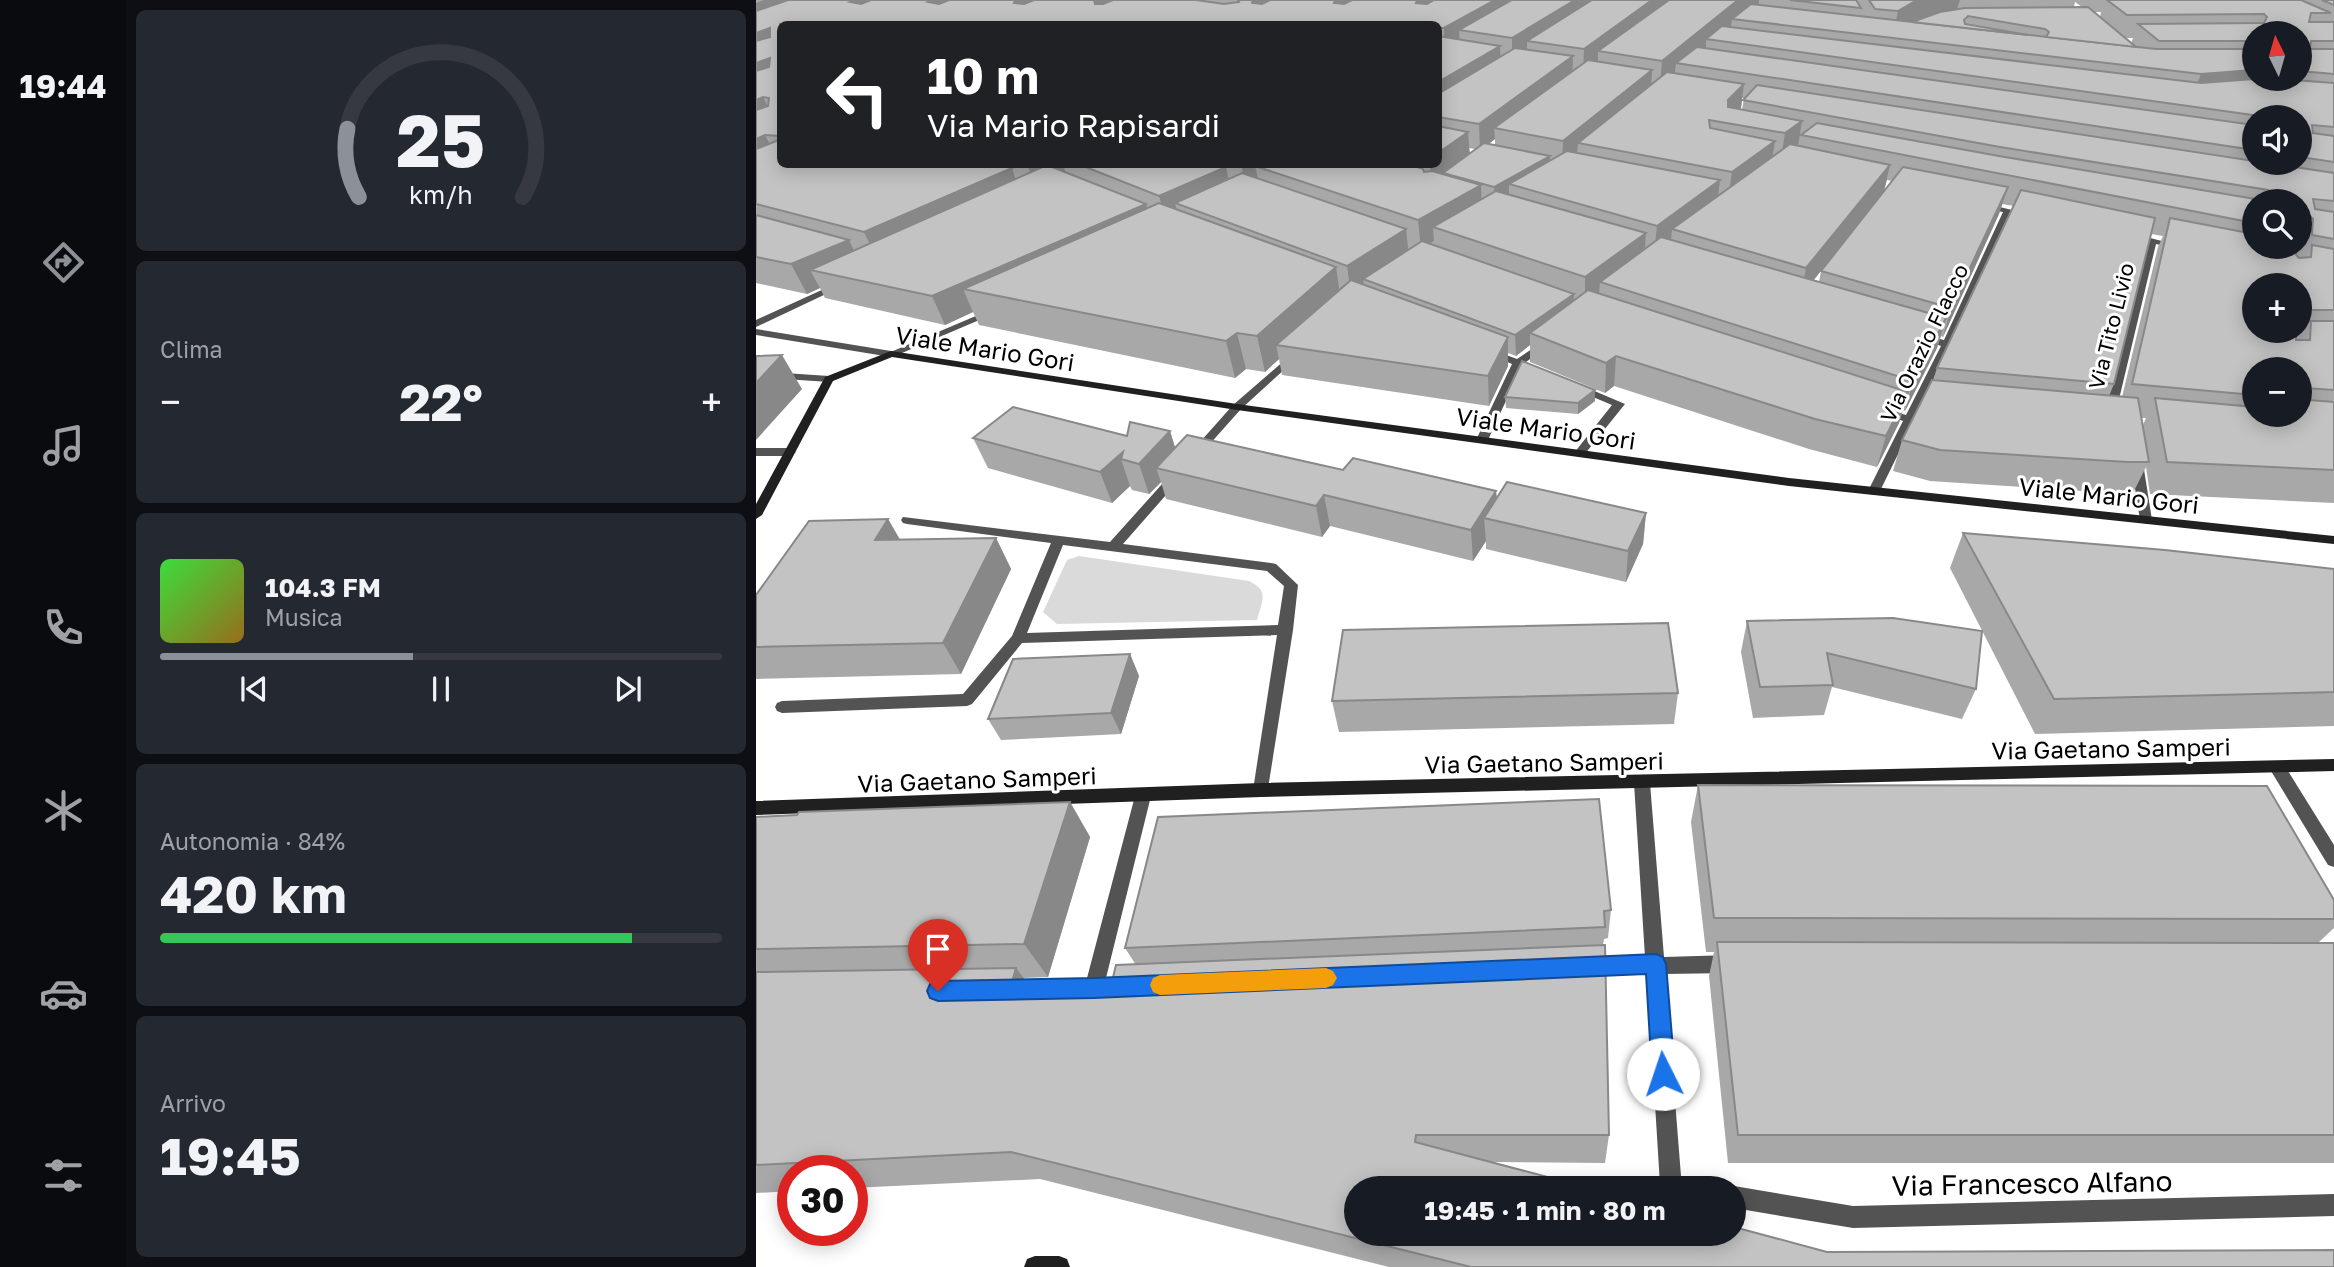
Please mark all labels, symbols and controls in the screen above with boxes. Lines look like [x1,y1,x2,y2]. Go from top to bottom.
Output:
north arrow [2242,21,2312,91]
map controls [2242,21,2312,427]
text: 10 m [927,46,1039,105]
icon: left [812,49,903,140]
text: 19:44 [19,67,107,105]
text: 25 [397,96,485,183]
button: sound [2242,105,2312,175]
text: Via Mario Rapisardi [927,106,1220,144]
text: km/h [409,179,473,210]
button: search [2242,189,2312,259]
icon: directions [39,238,88,287]
street label: Via Orazio Flacco [1874,260,1974,426]
street label: Via Tito Livio [2083,260,2139,392]
button: + [2242,273,2312,343]
street label: Viale Mario Gori [893,320,1077,376]
text: Clima [160,335,223,363]
button: − [2242,357,2312,427]
text: 22° [399,370,483,432]
text: − [160,379,181,424]
text: + [701,379,722,424]
street label: Viale Mario Gori [1454,401,1638,455]
icon: music [39,421,88,470]
street label: Viale Mario Gori [2018,471,2200,519]
text: 104.3 FM [265,572,381,603]
icon: phone [39,603,88,652]
text: Musica [265,603,343,631]
icon: previous [235,670,273,708]
icon: pause [422,670,460,708]
icon: next [609,670,647,708]
street label: Via Gaetano Samperi [1991,731,2231,765]
street label: Via Gaetano Samperi [1424,745,1664,779]
street label: Via Gaetano Samperi [857,760,1097,798]
icon: climate [39,786,88,835]
text: Autonomia · 84% [160,827,345,855]
text: 420 km [160,862,347,924]
pin [908,919,968,991]
icon: arrive [919,930,957,968]
icon: car [39,969,88,1018]
position arrow [1626,1037,1700,1111]
text: Arrivo [160,1089,226,1117]
text: 19:45 [160,1124,301,1186]
icon: filters [39,1151,88,1200]
speed limit sign: 30 [777,1155,868,1246]
street label: Via Francesco Alfano [1891,1164,2173,1202]
text: 19:45 · 1 min · 80 m [1424,1195,1666,1226]

